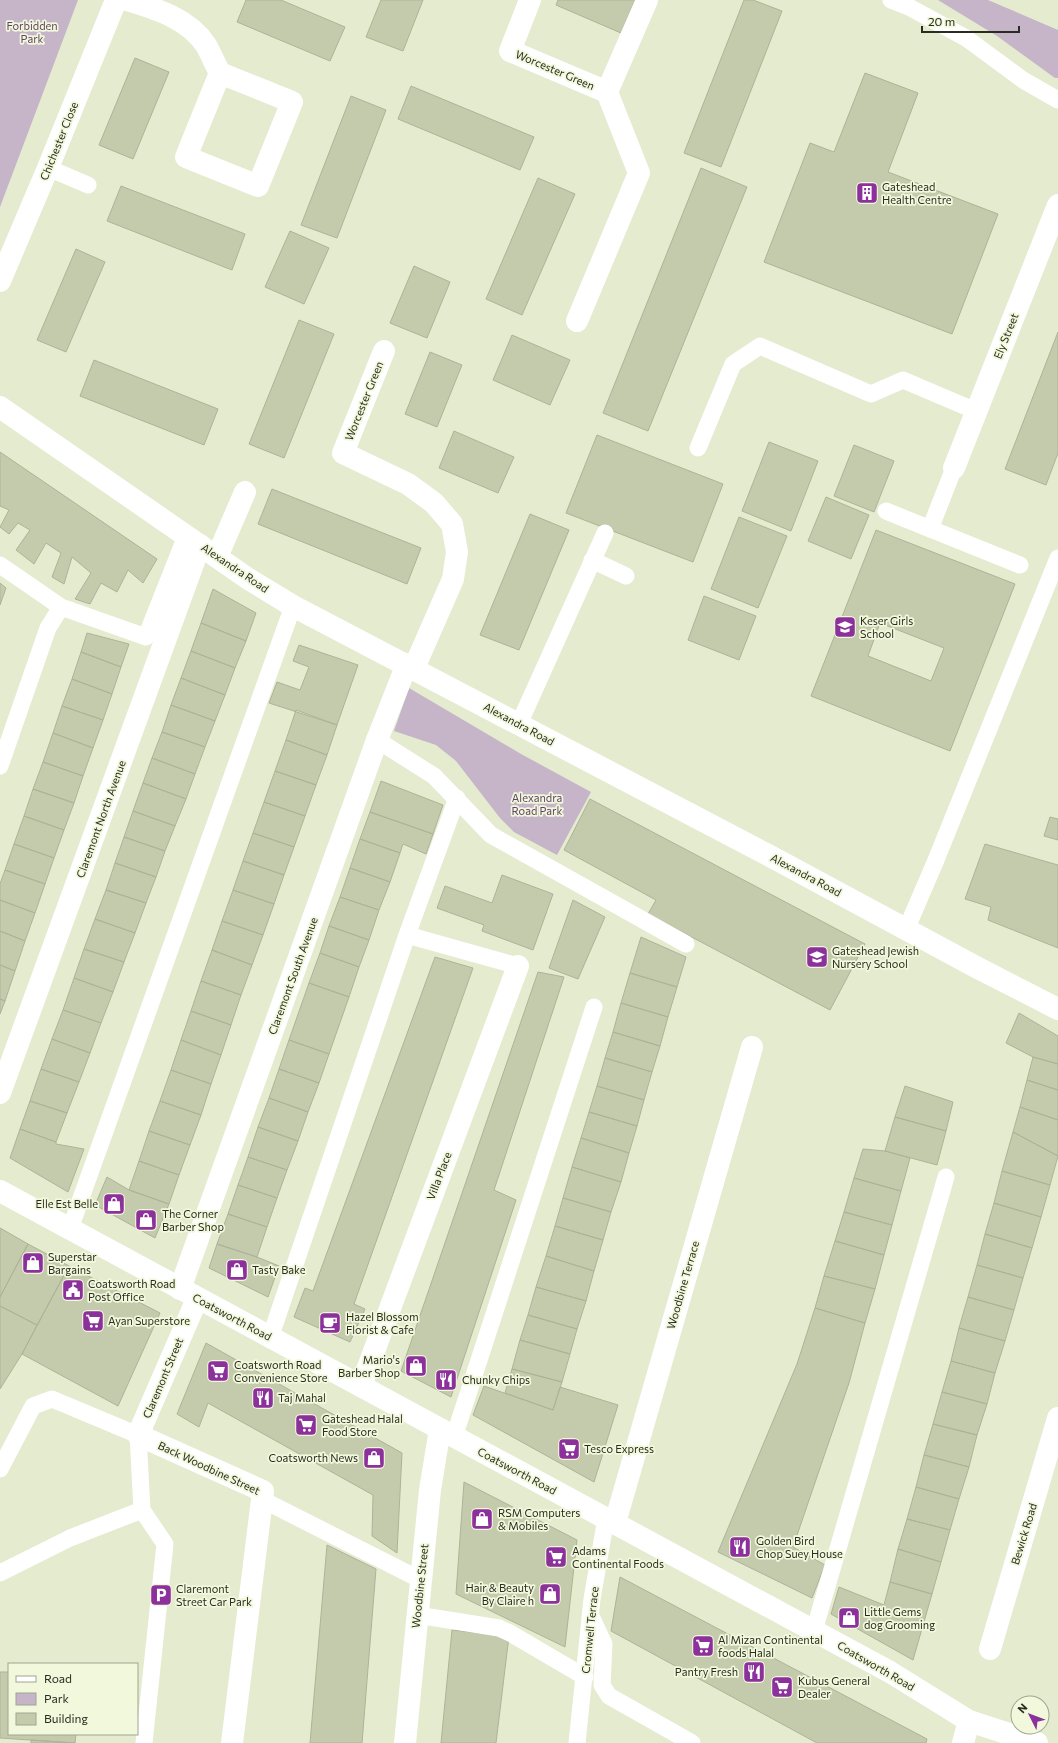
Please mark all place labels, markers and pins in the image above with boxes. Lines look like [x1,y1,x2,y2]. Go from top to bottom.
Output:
building icon: Gateshead Health Centre [854,180,880,206]
place label: Gateshead Health Centre [882,180,952,206]
school or university icon: Keser Girls School [832,614,858,640]
place label: Keser Girls School [860,614,913,640]
school or university icon: Gateshead Jewish Nursery School [804,944,830,970]
place label: Gateshead Jewish Nursery School [832,944,919,970]
shop icon: Elle Est Belle [101,1191,127,1217]
place label: Elle Est Belle [36,1197,98,1210]
shop icon: The Corner Barber Shop [133,1207,159,1233]
place label: The Corner Barber Shop [162,1207,224,1233]
shop icon: Superstar Bargains [20,1250,46,1276]
place label: Superstar Bargains [48,1250,97,1276]
shop icon: Tasty Bake [224,1257,250,1283]
place label: Tasty Bake [252,1263,306,1276]
public building icon: Coatsworth Road Post Office [60,1277,86,1303]
place label: Coatsworth Road Post Office [88,1277,175,1303]
supermarket icon: Ayan Superstore [80,1308,106,1334]
cafe icon: Hazel Blossom Florist & Cafe [317,1310,343,1336]
place label: Hazel Blossom Florist & Cafe [346,1310,419,1336]
place label: Ayan Superstore [108,1314,190,1327]
place label: Mario's Barber Shop [338,1353,400,1379]
shop icon: Mario's Barber Shop [403,1353,429,1379]
supermarket icon: Coatsworth Road Convenience Store [205,1358,231,1384]
place label: Coatsworth Road Convenience Store [234,1358,328,1384]
restaurant icon: Chunky Chips [433,1367,459,1393]
place label: Chunky Chips [462,1373,530,1386]
restaurant icon: Taj Mahal [250,1385,276,1411]
place label: Taj Mahal [278,1391,326,1404]
supermarket icon: Gateshead Halal Food Store [293,1412,319,1438]
place label: Gateshead Halal Food Store [322,1412,403,1438]
supermarket icon: Tesco Express [556,1436,582,1462]
place label: Tesco Express [584,1442,654,1455]
shop icon: Coatsworth News [361,1445,387,1471]
place label: Coatsworth News [268,1451,358,1464]
shop icon: RSM Computers & Mobiles [469,1506,495,1532]
place label: RSM Computers & Mobiles [498,1506,580,1532]
restaurant icon: Golden Bird Chop Suey House [727,1534,753,1560]
place label: Golden Bird Chop Suey House [756,1534,843,1560]
supermarket icon: Adams Continental Foods [543,1544,569,1570]
place label: Adams Continental Foods [572,1544,664,1570]
place label: Hair & Beauty By Claire h [465,1581,534,1607]
shop icon: Hair & Beauty By Claire h [537,1581,563,1607]
parking icon: Claremont Street Car Park [148,1582,174,1608]
place label: Claremont Street Car Park [176,1582,252,1608]
shop icon: Little Gems dog Grooming [836,1605,862,1631]
place label: Little Gems dog Grooming [864,1605,935,1631]
supermarket icon: Al Mizan Continental foods Halal [690,1633,716,1659]
place label: Al Mizan Continental foods Halal [718,1633,823,1659]
restaurant icon: Pantry Fresh [741,1659,767,1685]
place label: Pantry Fresh [675,1665,738,1678]
supermarket icon: Kubus General Dealer [769,1674,795,1700]
place label: Kubus General Dealer [798,1674,870,1700]

